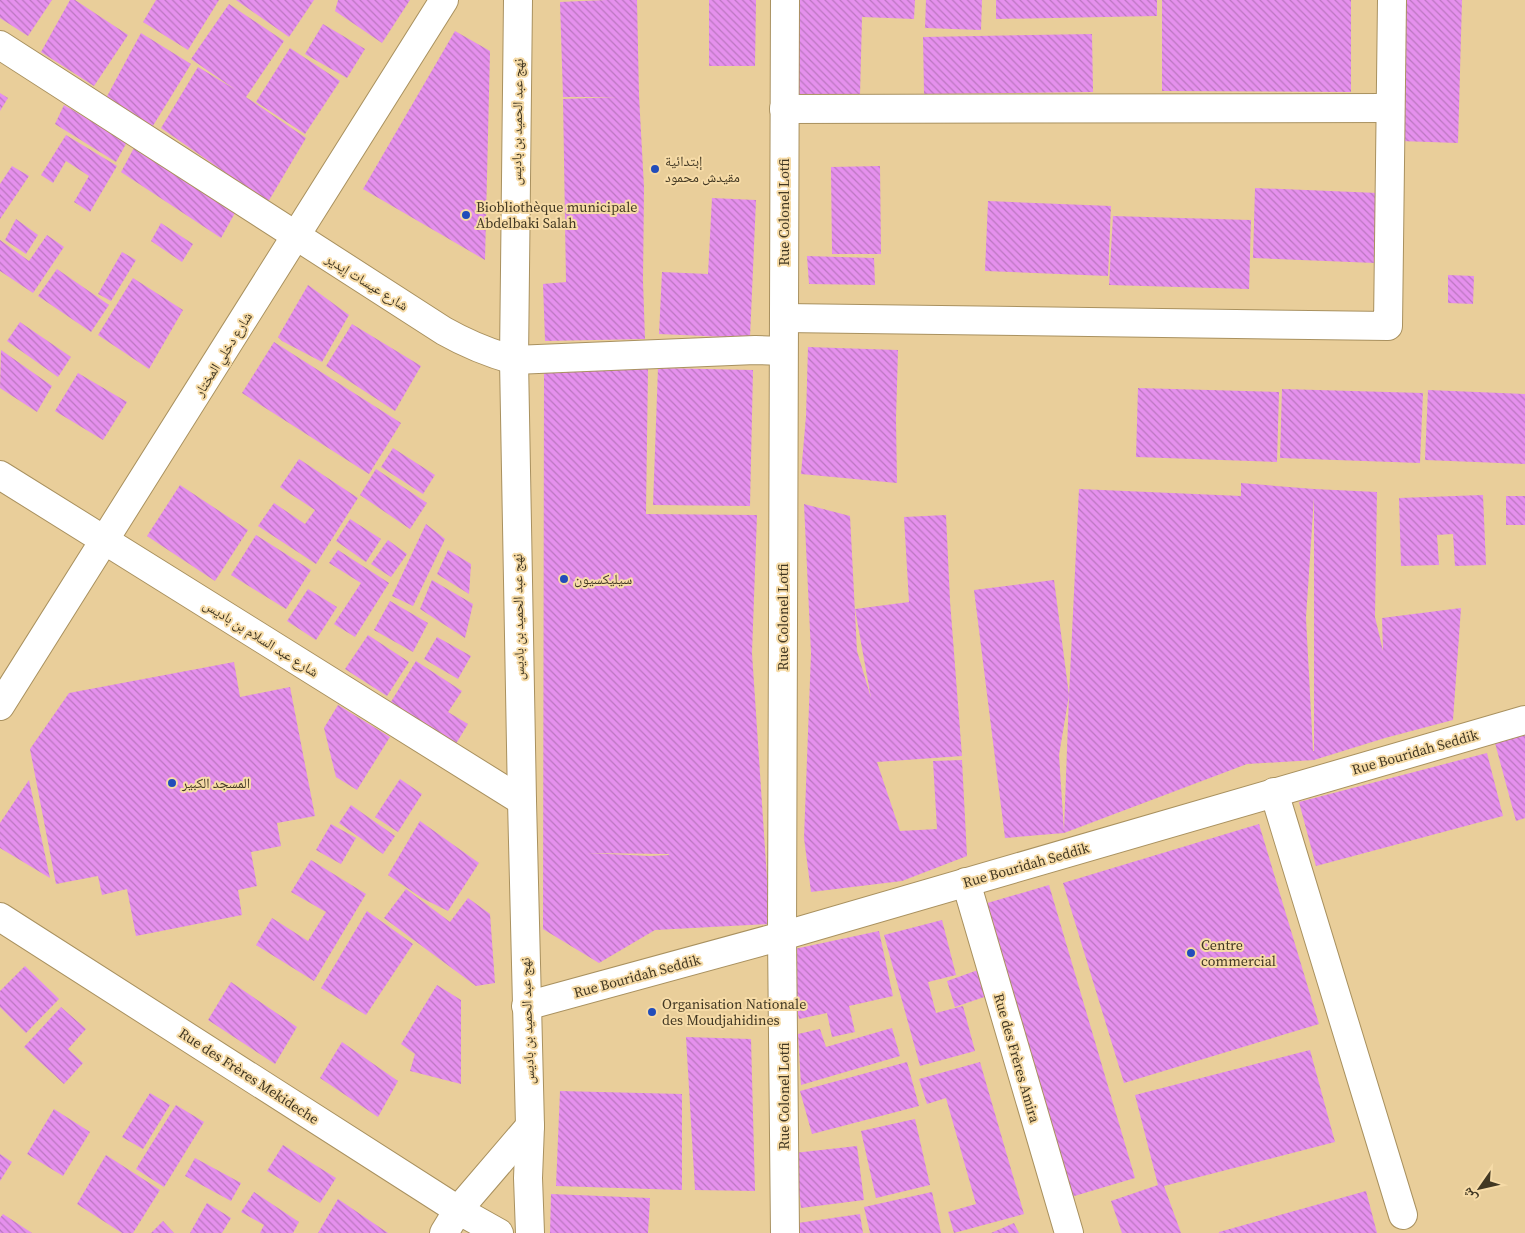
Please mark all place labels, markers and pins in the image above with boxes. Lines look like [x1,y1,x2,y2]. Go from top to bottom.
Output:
place label: إبتدائية مقيدش محمود [665,151,740,187]
marker: إبتدائية مقيدش محمود [649,163,661,175]
place label: Biobliothèque municipale Abdelbaki Salah [476,197,638,233]
marker: Biobliothèque municipale Abdelbaki Salah [460,209,472,221]
place label: سيليكسيون [574,569,632,589]
marker: سيليكسيون [558,573,570,585]
place label: المسجد الكبير [181,773,250,793]
marker: المسجد الكبير [166,777,178,789]
place label: Centre commercial [1201,935,1276,971]
marker: Centre commercial [1185,947,1197,959]
place label: Organisation Nationale des Moudjahidines [662,994,806,1030]
marker: Organisation Nationale des Moudjahidines [646,1006,658,1018]

